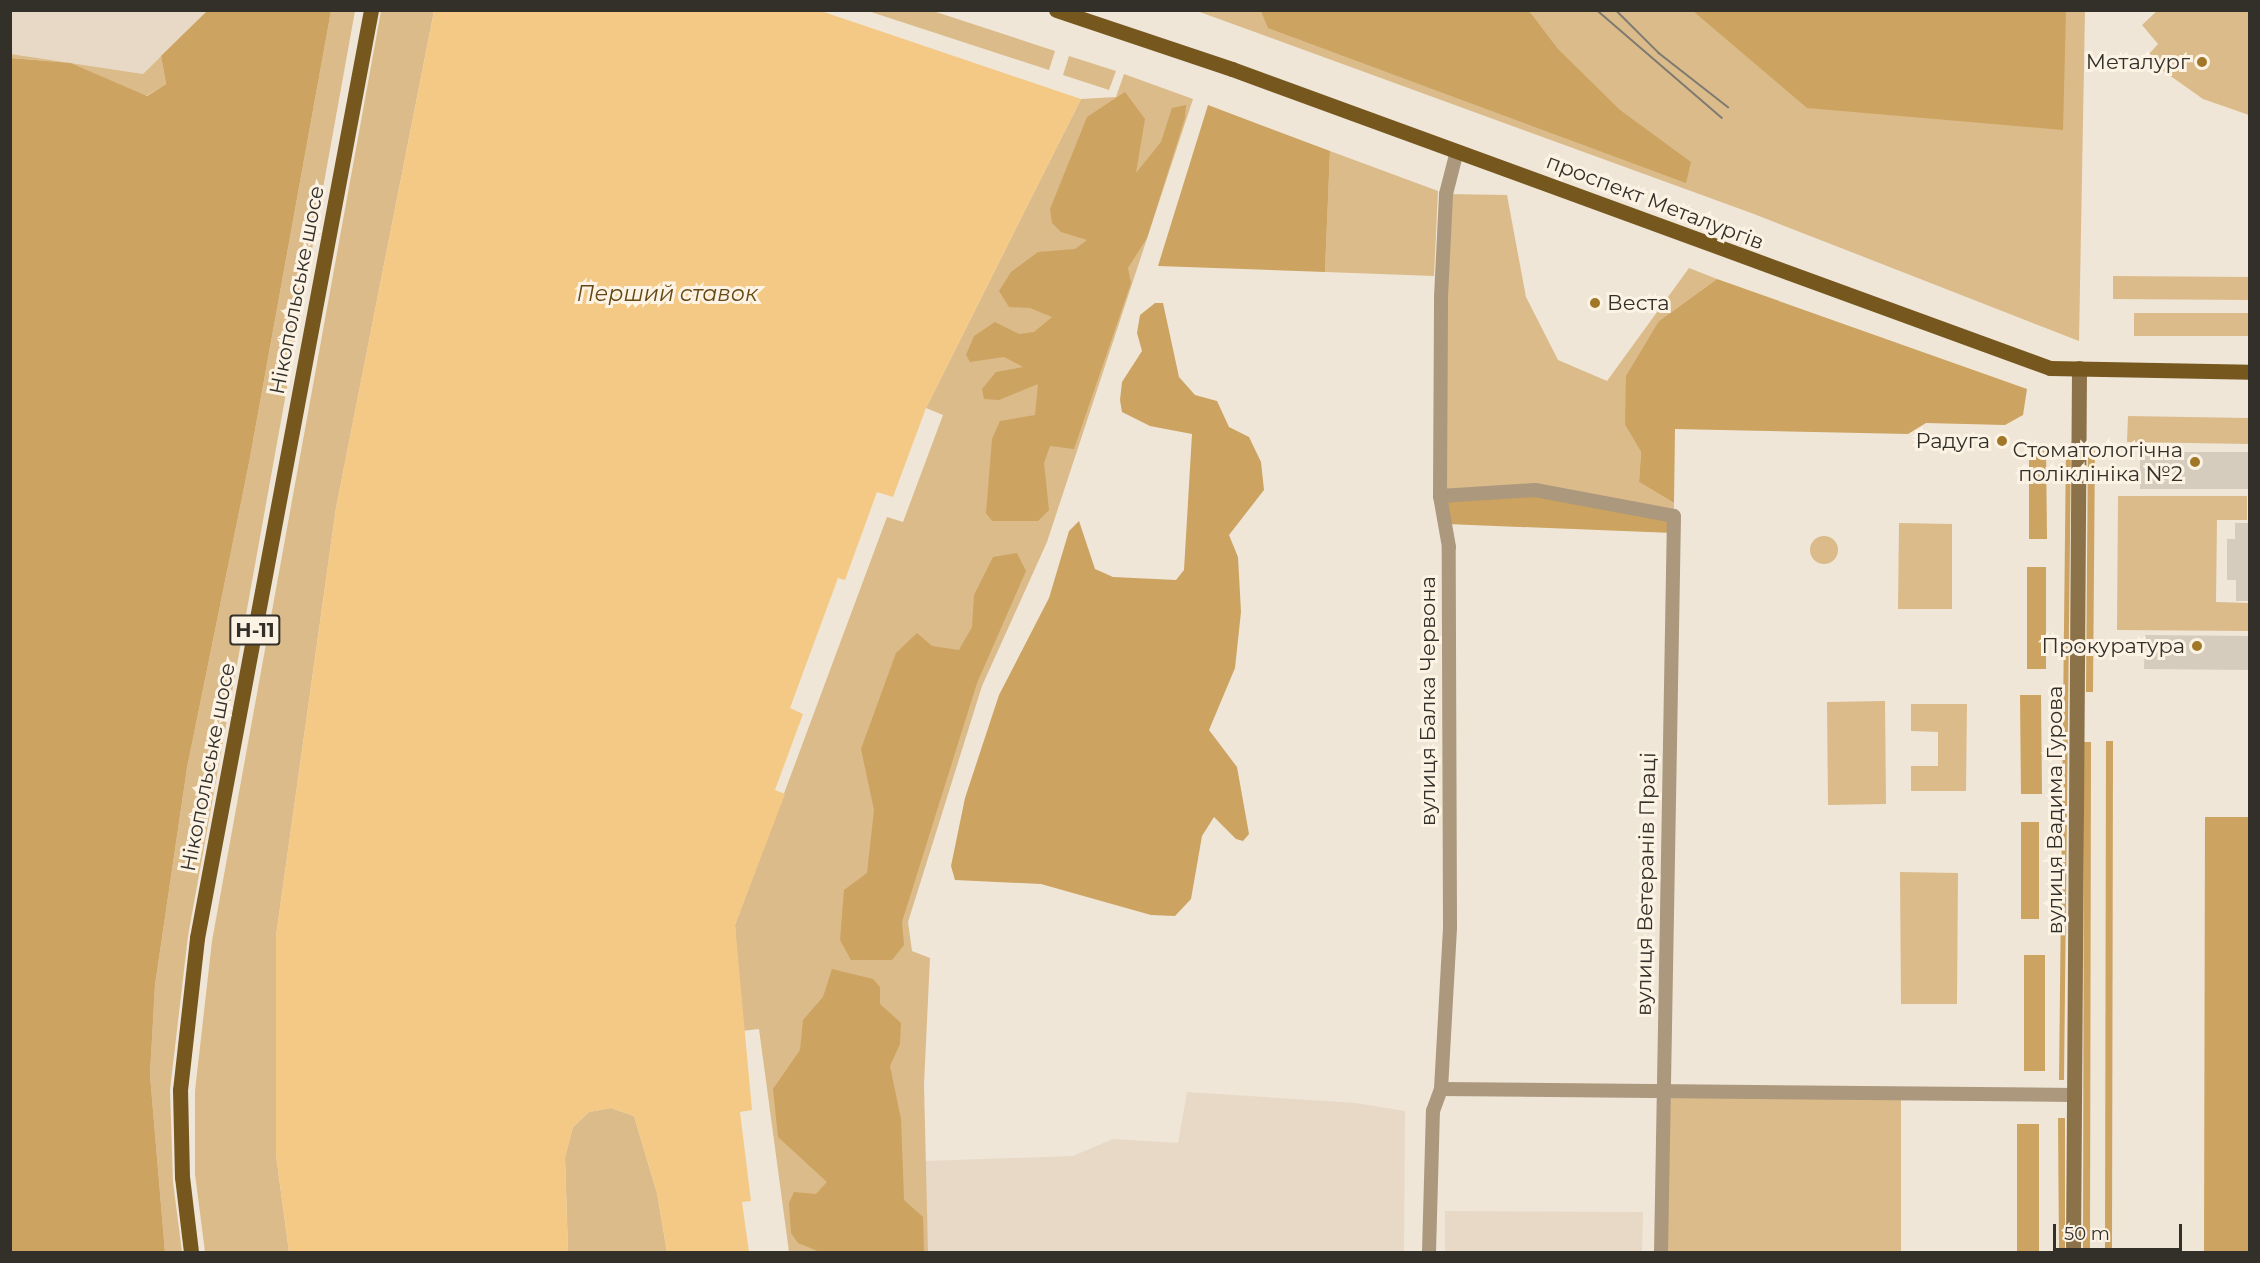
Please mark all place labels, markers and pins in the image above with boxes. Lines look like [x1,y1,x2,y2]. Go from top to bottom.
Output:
place label: Металург [2086,49,2190,75]
marker: Металург [2195,55,2209,69]
place label: Веста [1607,290,1669,316]
marker: Веста [1588,296,1602,310]
place label: Радуга [1916,428,1990,454]
marker: Радуга [1995,434,2009,448]
place label: Стоматологічна поліклініка №2 [2013,437,2183,487]
marker: Стоматологічна поліклініка №2 [2188,455,2202,469]
place label: Прокуратура [2042,633,2185,659]
marker: Прокуратура [2190,639,2204,653]

